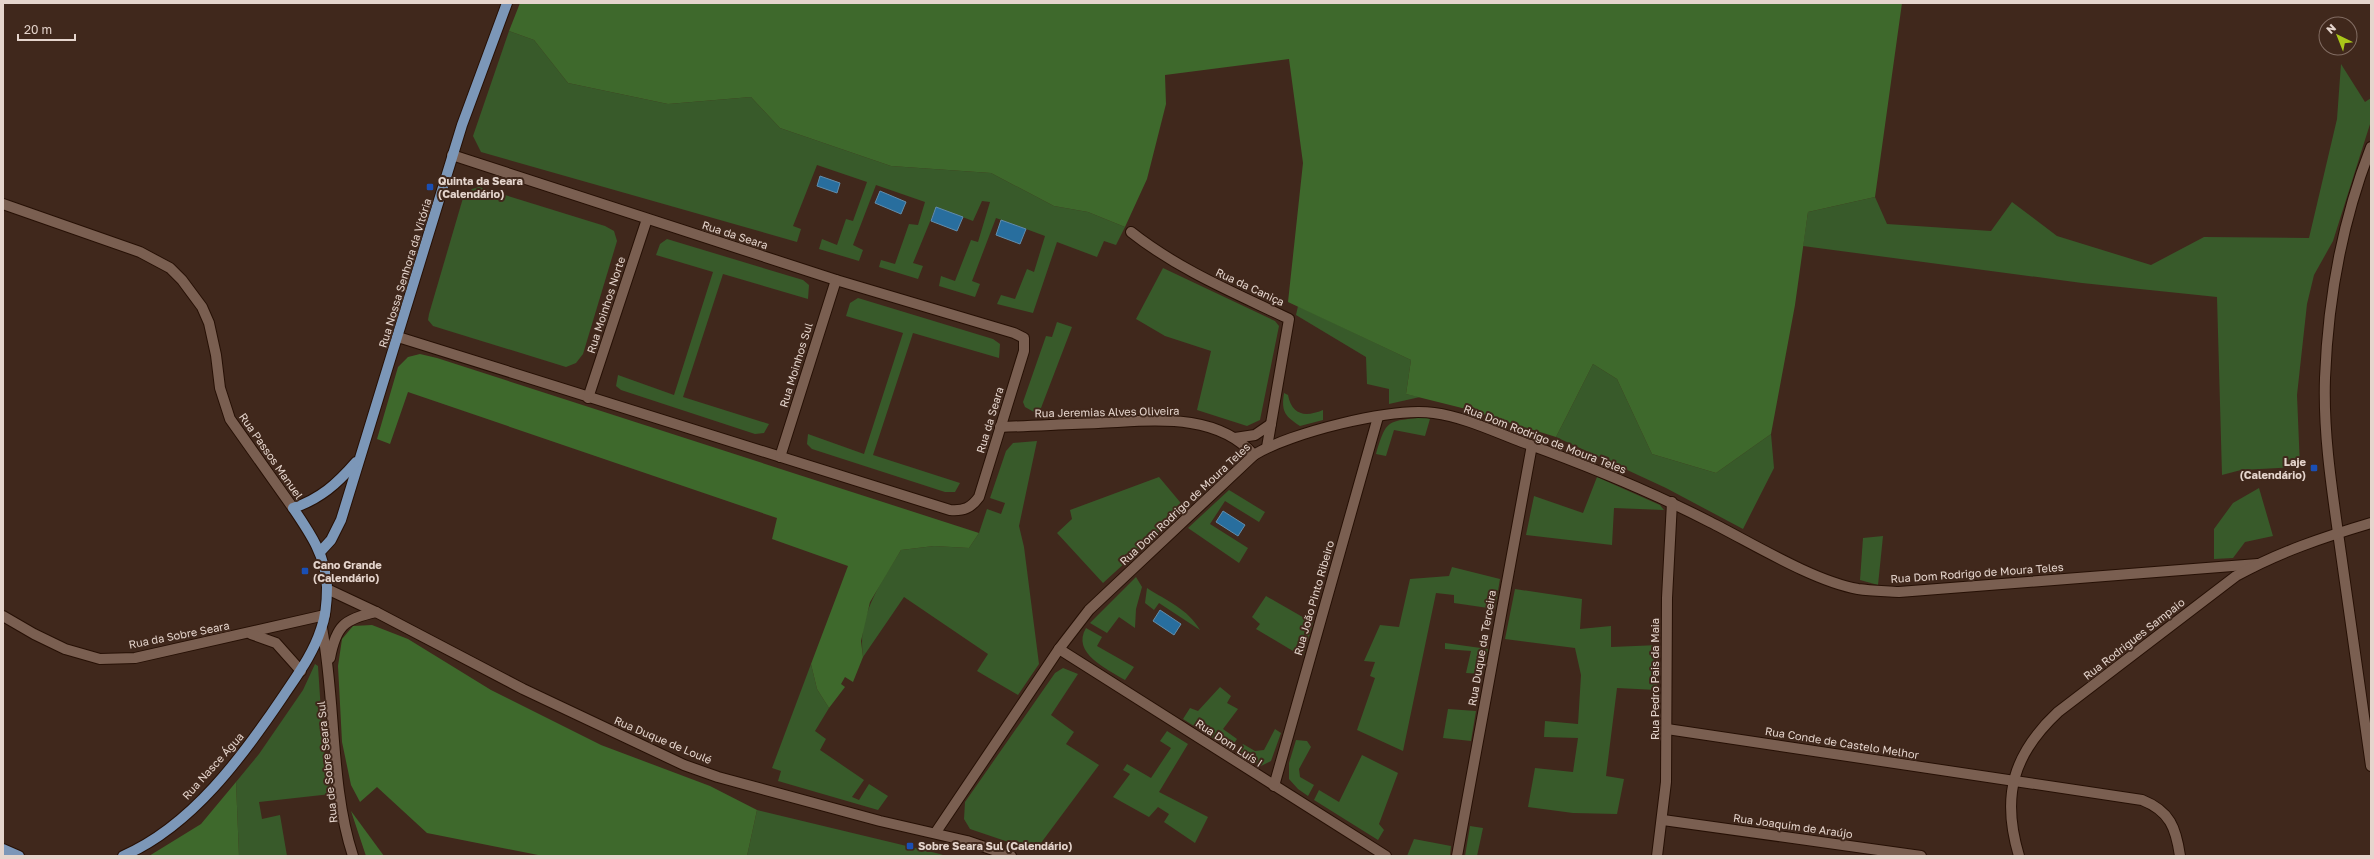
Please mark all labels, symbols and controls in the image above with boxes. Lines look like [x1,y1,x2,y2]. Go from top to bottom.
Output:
scale bar [18,16,75,42]
north arrow [2318,16,2358,56]
text: N [2323,21,2338,36]
text: 20 m [24,22,52,37]
place label: Quinta da Seara (Calendário) [438,174,523,200]
marker: Quinta da Seara (Calendário) [425,182,435,192]
street label: Rua Nossa Senhora da Vitória [376,197,433,349]
street label: Rua da Seara [701,218,770,251]
street label: Rua Moinhos Norte [584,255,627,355]
street label: Rua da Caniça [1214,265,1287,308]
street label: Rua Moinhos Sul [776,321,815,409]
street label: Rua da Seara [973,385,1006,455]
street label: Rua Dom Rodrigo de Moura Teles [1462,401,1629,476]
street label: Rua Jeremias Alves Oliveira [1034,404,1180,419]
street label: Rua Passos Manuel [237,410,306,502]
street label: Rua Dom Rodrigo de Moura Teles [1117,440,1253,567]
place label: Laje (Calendário) [2240,455,2307,481]
marker: Laje (Calendário) [2309,463,2319,473]
street label: Rua João Pinto Ribeiro [1291,538,1336,657]
place label: Cano Grande (Calendário) [313,558,382,584]
street label: Rua Dom Rodrigo de Moura Teles [1890,560,2064,585]
marker: Cano Grande (Calendário) [300,566,310,576]
street label: Rua Duque da Terceira [1465,589,1498,707]
street label: Rua Rodrigues Sampaio [2081,595,2187,682]
street label: Rua da Sobre Seara [127,618,230,651]
street label: Rua Pedro Pais da Maia [1648,618,1661,740]
street label: Rua de Sobre Seara Sul [314,700,339,824]
street label: Rua Duque de Loulé [612,713,714,766]
street label: Rua Dom Luís I [1193,716,1265,769]
street label: Rua Conde de Castelo Melhor [1764,724,1921,761]
street label: Rua Nasce Água [179,730,246,802]
street label: Rua Joaquim de Araújo [1732,811,1854,840]
place label: Sobre Seara Sul (Calendário) [918,839,1072,852]
marker: Sobre Seara Sul (Calendário) [905,841,915,851]

